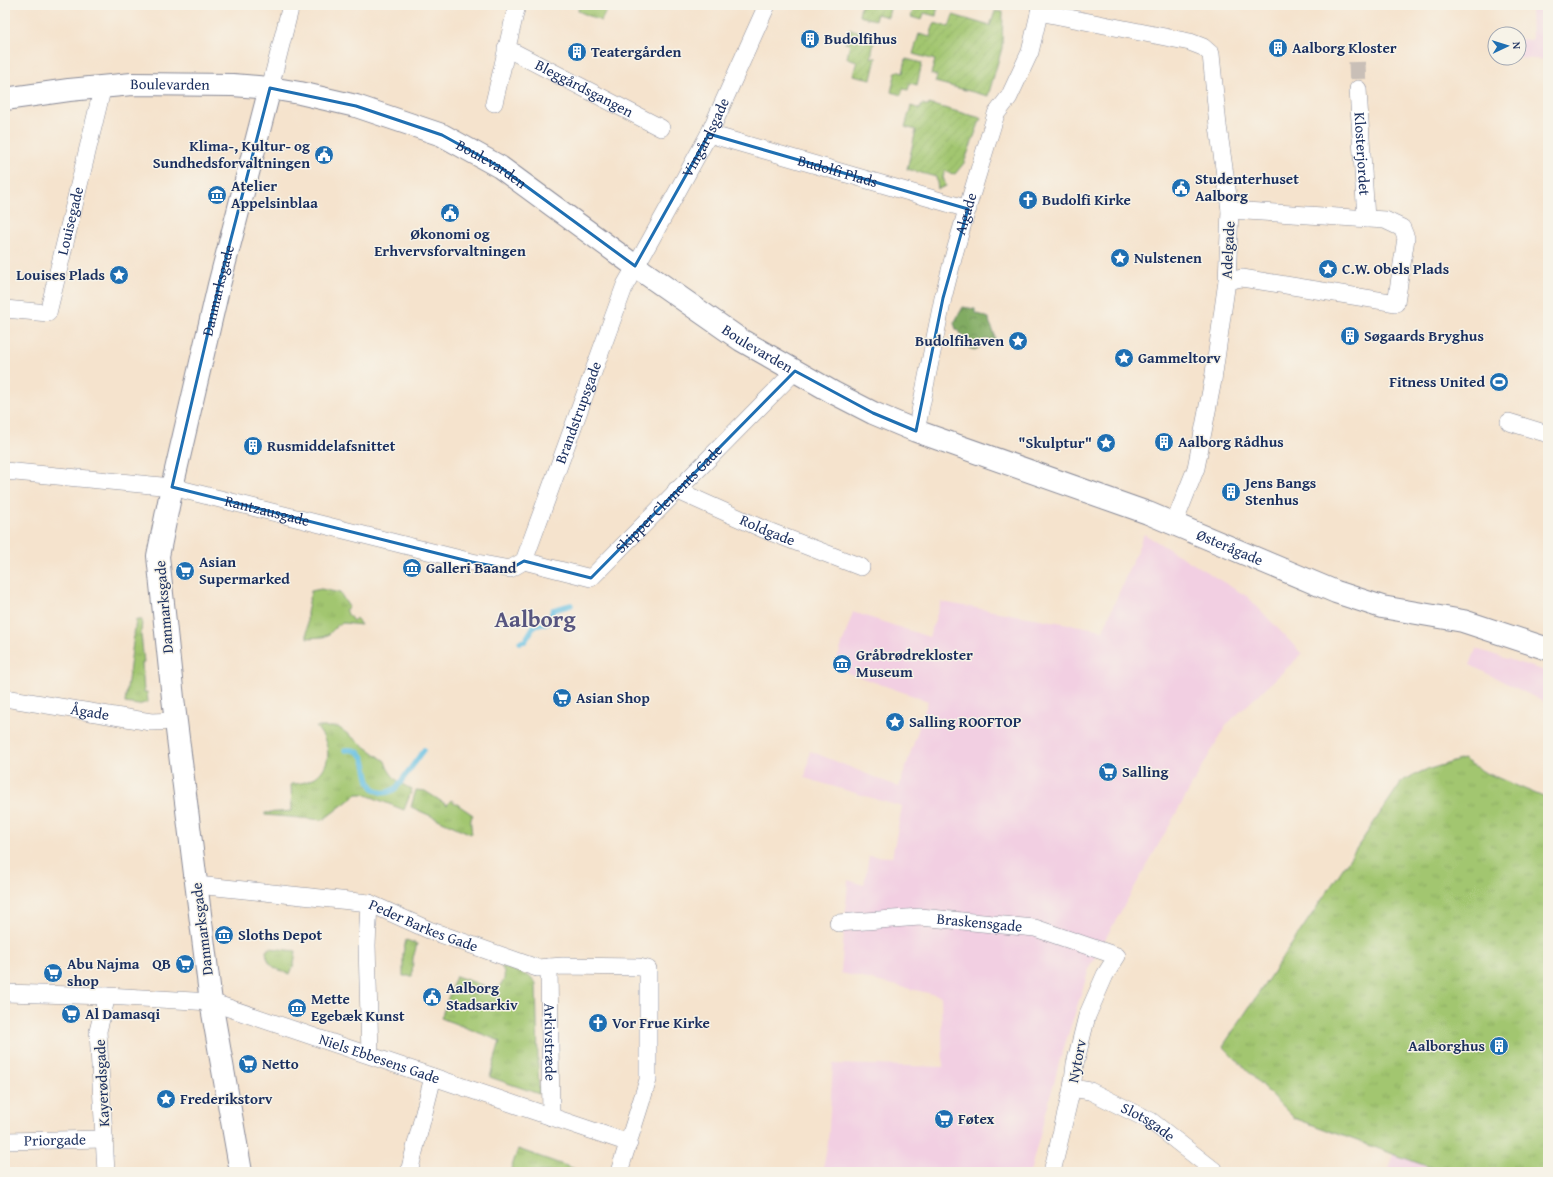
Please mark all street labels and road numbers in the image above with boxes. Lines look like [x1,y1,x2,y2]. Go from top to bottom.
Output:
street label: Bleggårdsgangen [532,54,638,122]
street label: Boulevarden [130,73,210,95]
street label: Vingårdsgade [676,94,734,181]
street label: Klosterjordet [1349,112,1376,197]
street label: Boulevarden [453,134,532,194]
street label: Budolfi Plads [795,149,880,192]
street label: Louisegade [51,184,88,257]
street label: Algade [949,190,981,237]
street label: Adelgade [1215,220,1240,279]
street label: Danmarksgade [196,242,239,338]
street label: Boulevarden [718,319,797,378]
street label: Brandstrupsgade [550,358,606,466]
street label: Skipper Clements Gade [610,440,727,558]
street label: Rantzausgade [223,490,312,531]
street label: Roldgade [737,509,798,551]
street label: Østerågade [1194,524,1267,570]
street label: Danmarksgade [149,560,178,654]
street label: Ågade [69,698,111,725]
street label: Danmarksgade [185,881,218,977]
street label: Peder Barkes Gade [366,893,481,956]
street label: Braskensgade [936,908,1023,937]
street label: Arkivstræde [539,1003,562,1081]
street label: Niels Ebbesens Gade [316,1028,443,1089]
street label: Nytorv [1062,1037,1091,1084]
street label: Kayerødsgade [89,1039,114,1127]
street label: Slotsgade [1118,1097,1180,1146]
street label: Priorgade [24,1128,86,1151]

